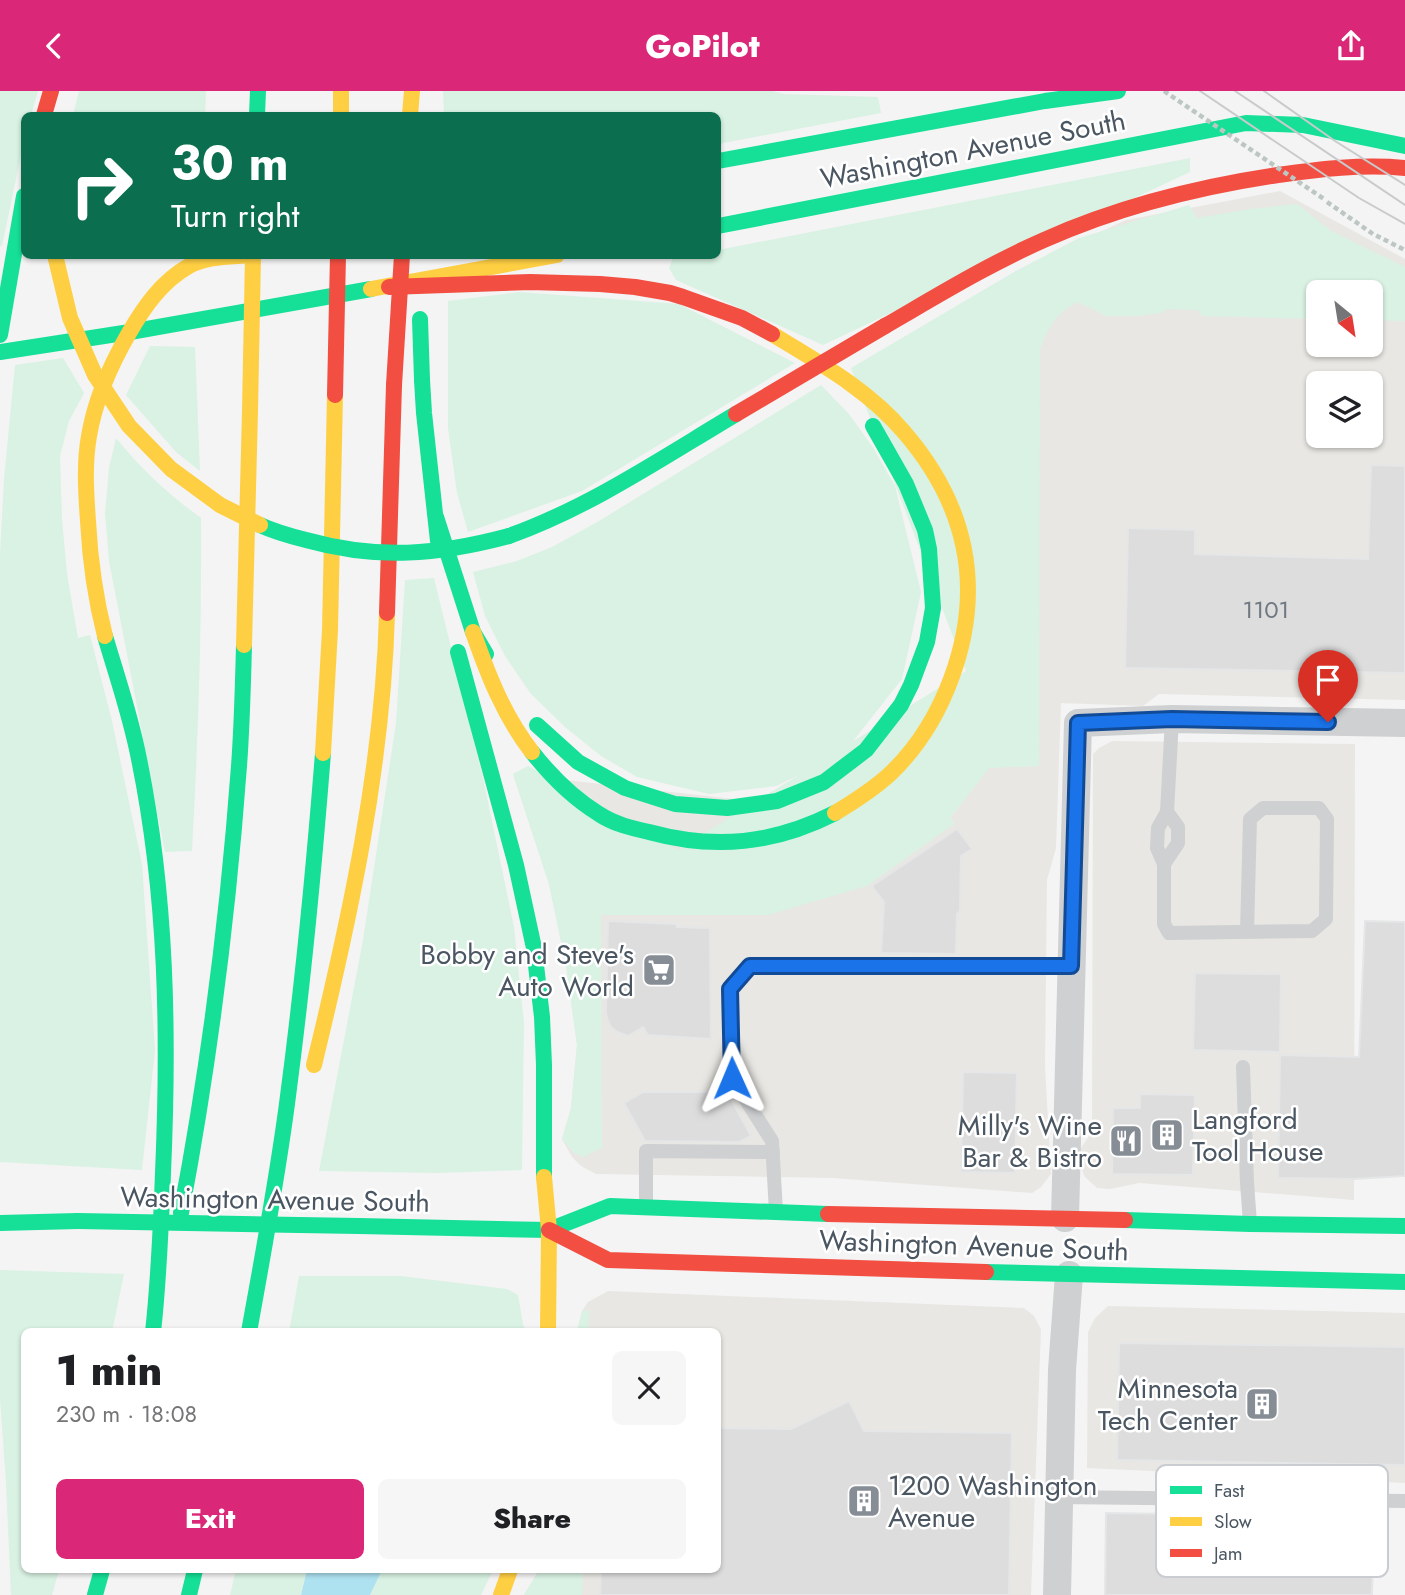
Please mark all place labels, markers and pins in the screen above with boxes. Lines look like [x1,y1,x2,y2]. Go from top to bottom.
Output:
pin [1298,650,1358,722]
place label: Bobby and Steve's Auto World [420,934,634,1007]
supermarket icon: Bobby and Steve's Auto World [640,951,678,989]
place label: Langford Tool House [1192,1099,1323,1172]
place label: Milly's Wine Bar & Bistro [958,1105,1102,1178]
building icon: Langford Tool House [1148,1116,1186,1154]
restaurant icon: Milly's Wine Bar & Bistro [1107,1122,1145,1160]
place label: Minnesota Tech Center [1098,1368,1238,1441]
building icon: Minnesota Tech Center [1243,1385,1281,1423]
place label: 1200 Washington Avenue [888,1465,1098,1538]
building icon: 1200 Washington Avenue [845,1482,883,1520]

